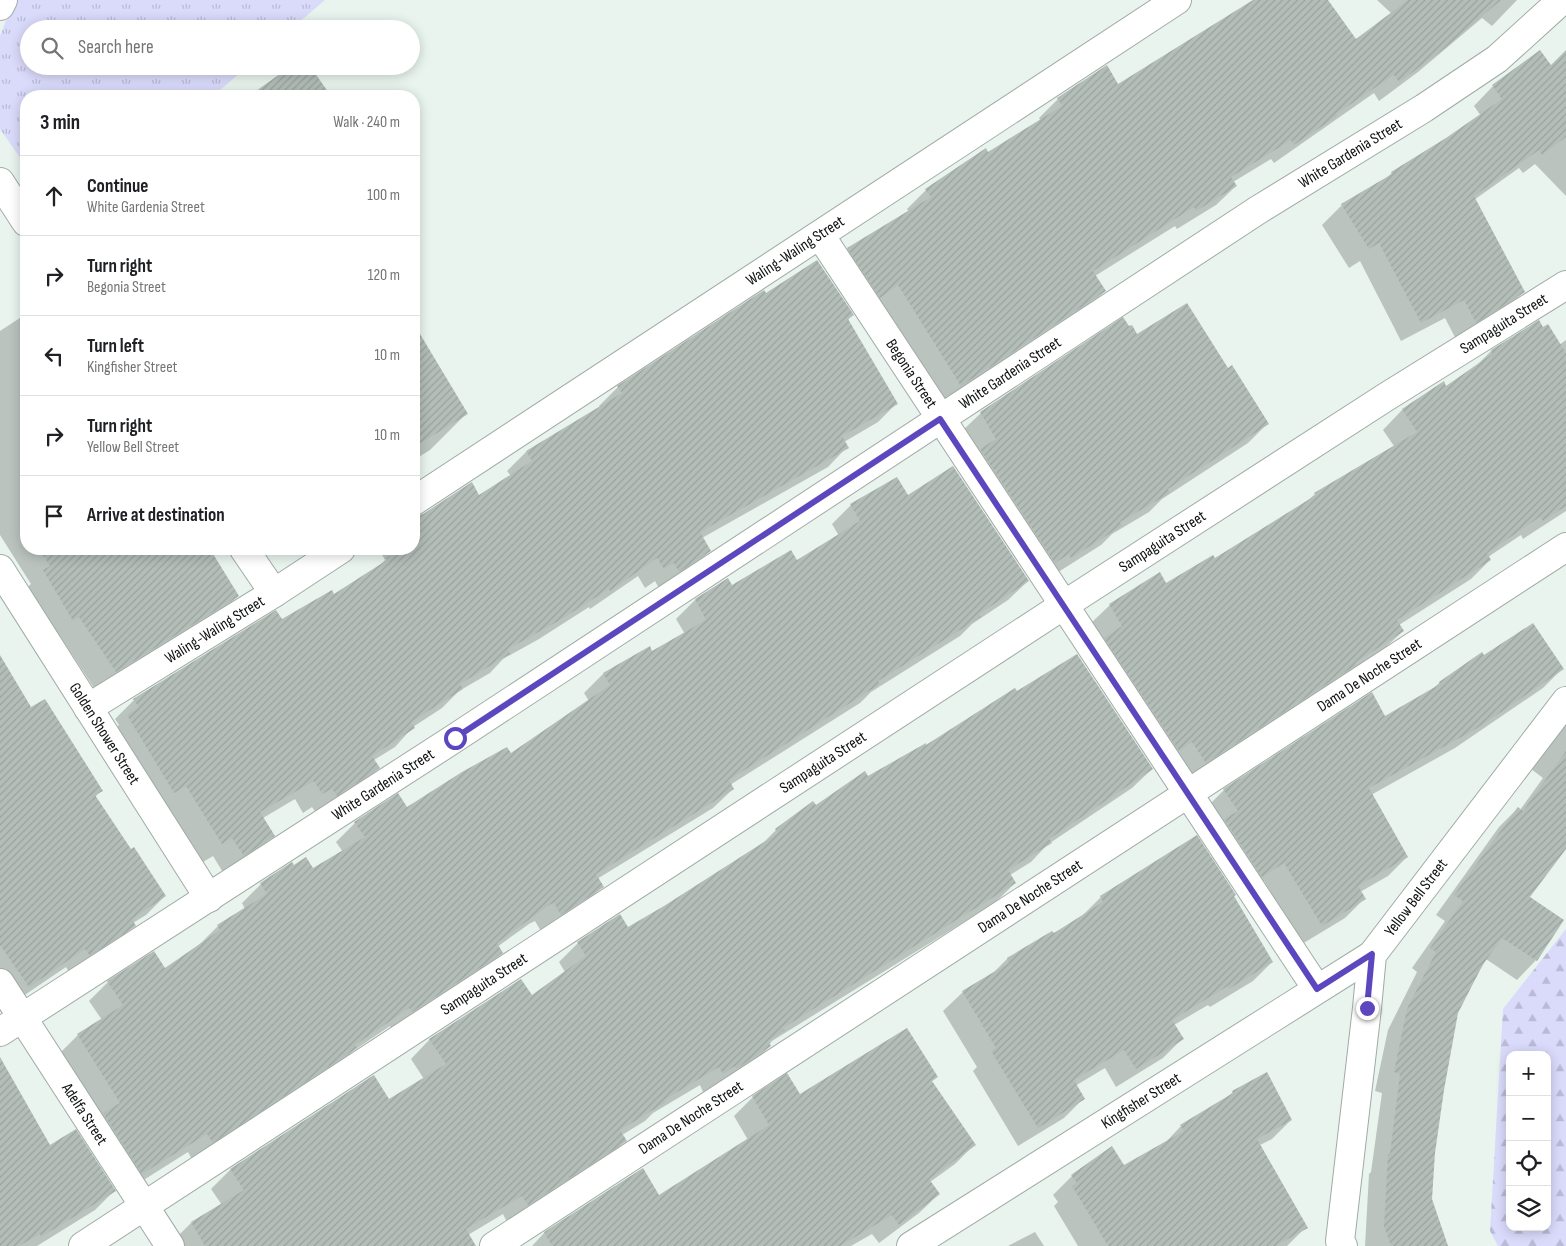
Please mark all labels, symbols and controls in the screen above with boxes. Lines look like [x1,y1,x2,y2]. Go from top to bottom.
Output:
search box [20,20,420,75]
icon: search [38,34,66,62]
text: Search here [78,36,154,59]
text: 3 min [40,110,80,135]
text: Walk · 240 m [333,113,400,132]
street label: White Gardenia Street [1295,114,1406,192]
text: Continue [87,175,148,198]
icon: ahead [40,182,68,210]
text: 100 m [367,186,400,205]
text: White Gardenia Street [87,198,205,217]
street label: Waling-Waling Street [742,212,848,290]
text: Turn right [87,255,152,278]
icon: right [40,262,68,290]
text: 120 m [368,266,400,285]
text: Begonia Street [87,278,166,297]
street label: Sampaguita Street [1457,289,1551,358]
street label: White Gardenia Street [956,333,1065,413]
text: Turn left [87,335,144,358]
street label: Begonia Street [882,335,941,412]
icon: left [40,342,68,370]
text: 10 m [374,346,400,365]
text: Kingfisher Street [87,358,177,377]
text: Turn right [87,415,152,438]
icon: right [40,422,68,450]
text: 10 m [374,426,400,445]
text: Yellow Bell Street [87,438,179,457]
icon: arrive [40,502,68,530]
text: Arrive at destination [87,504,225,527]
street label: Sampaguita Street [1115,506,1209,576]
street label: Waling-Waling Street [161,592,268,668]
street label: Dama De Noche Street [1314,634,1425,716]
street label: Golden Shower Street [65,679,144,788]
route start [444,727,467,750]
street label: Sampaguita Street [776,727,870,798]
street label: White Gardenia Street [328,744,438,825]
street label: Dama De Noche Street [974,855,1086,937]
street label: Yellow Bell Street [1380,855,1452,940]
street label: Sampaguita Street [437,949,531,1019]
route end [1356,997,1379,1020]
map controls [1506,1051,1551,1231]
button: + [1506,1051,1551,1096]
street label: Kingfisher Street [1098,1069,1184,1133]
street label: Dama De Noche Street [635,1077,747,1159]
street label: Adelfa Street [57,1079,112,1149]
button: − [1506,1096,1551,1141]
button: locate [1506,1141,1551,1186]
button: layers [1506,1186,1551,1231]

